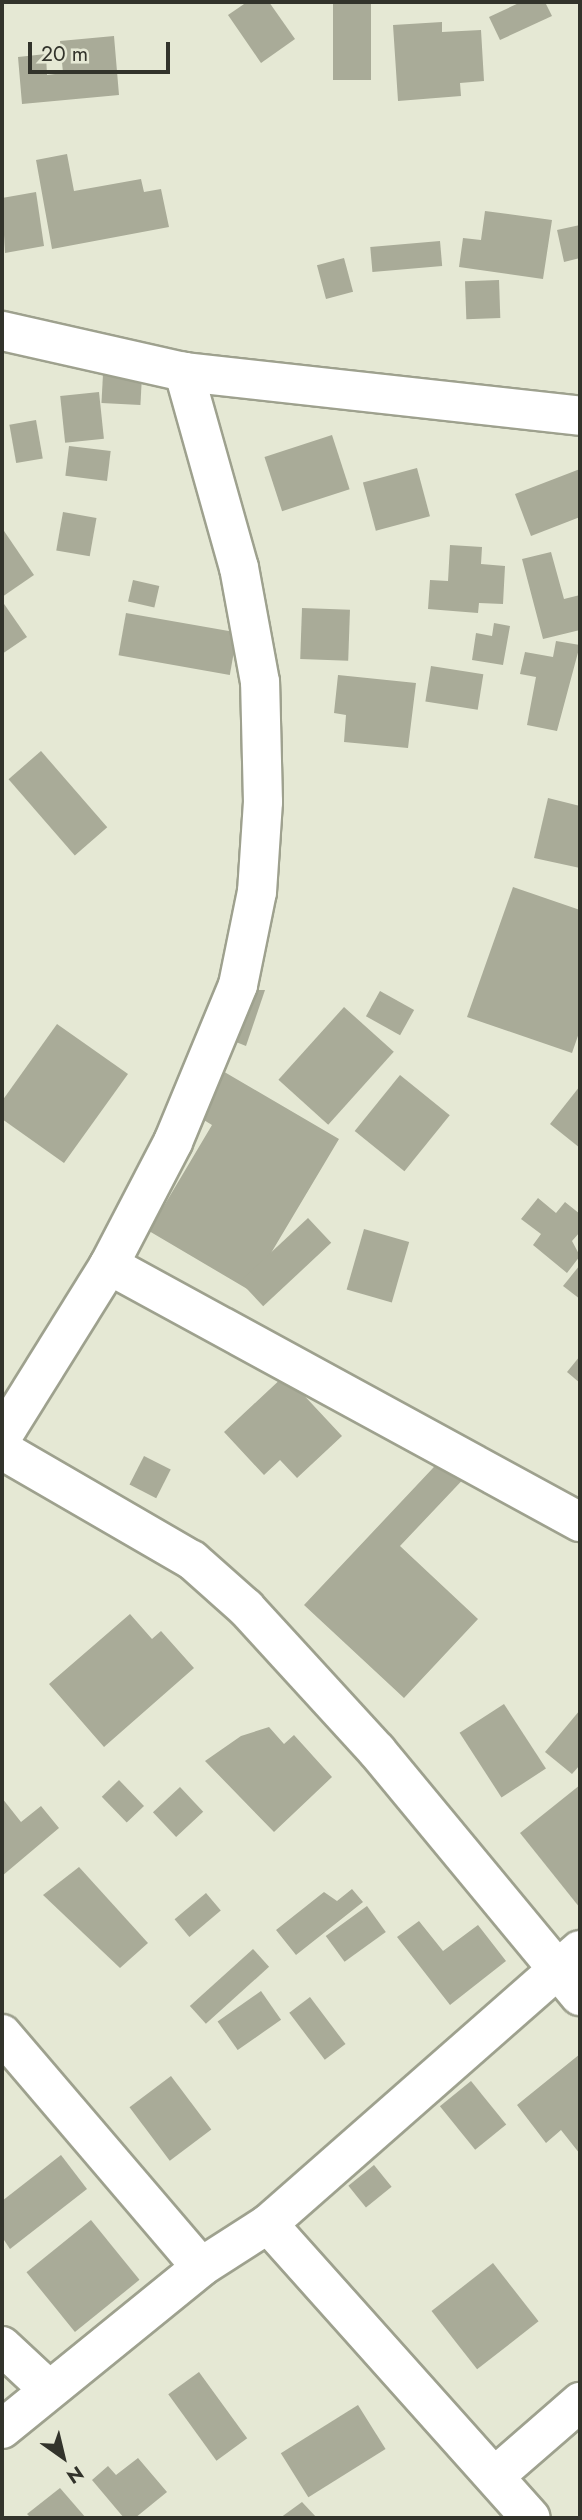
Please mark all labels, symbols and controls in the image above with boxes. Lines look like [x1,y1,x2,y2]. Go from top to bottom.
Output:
scale bar [32,28,173,72]
text: 20 m [41,39,88,69]
north arrow [28,2422,98,2492]
text: N [61,2459,89,2490]

